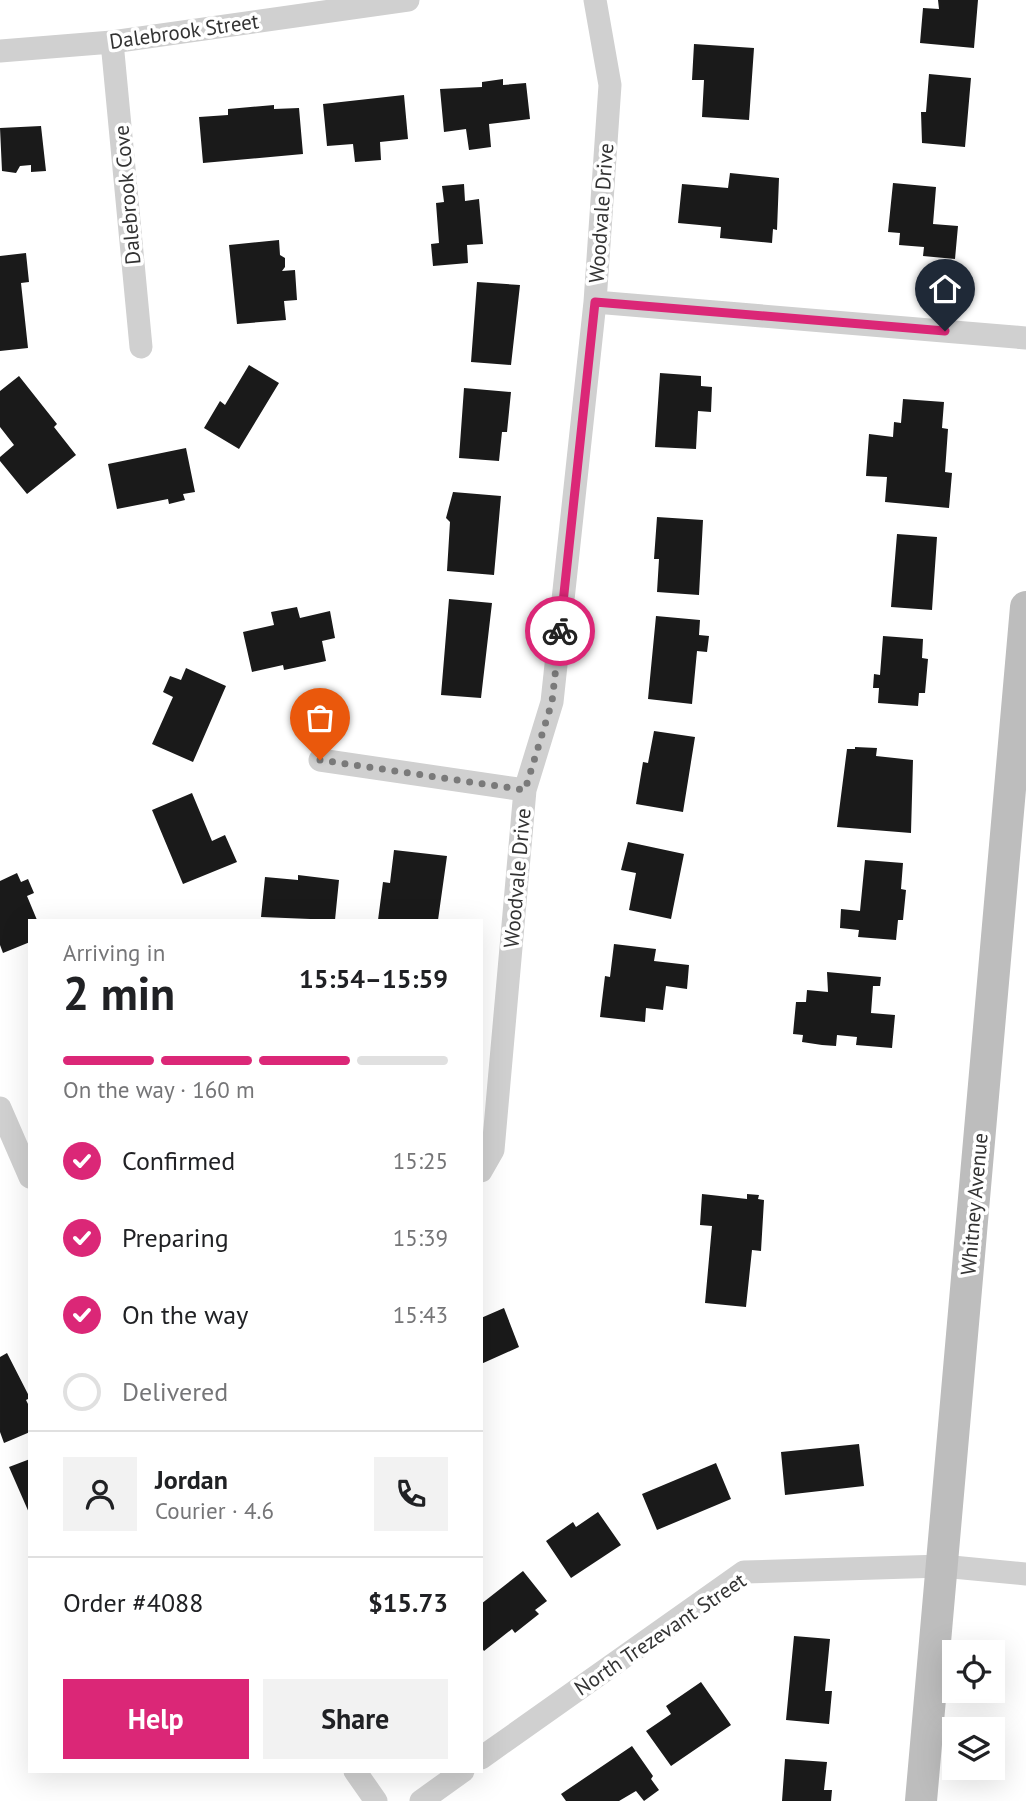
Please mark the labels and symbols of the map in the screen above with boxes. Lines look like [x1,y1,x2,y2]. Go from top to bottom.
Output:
street label: Dalebrook Street [108,7,260,55]
street label: Dalebrook Cove [107,124,147,266]
street label: Woodvale Drive [583,142,619,284]
pin [915,259,975,331]
courier [525,596,595,666]
pin [290,688,350,760]
street label: Woodvale Drive [497,807,537,949]
street label: Whitney Avenue [954,1132,994,1276]
street label: North Trezevant Street [569,1566,751,1702]

